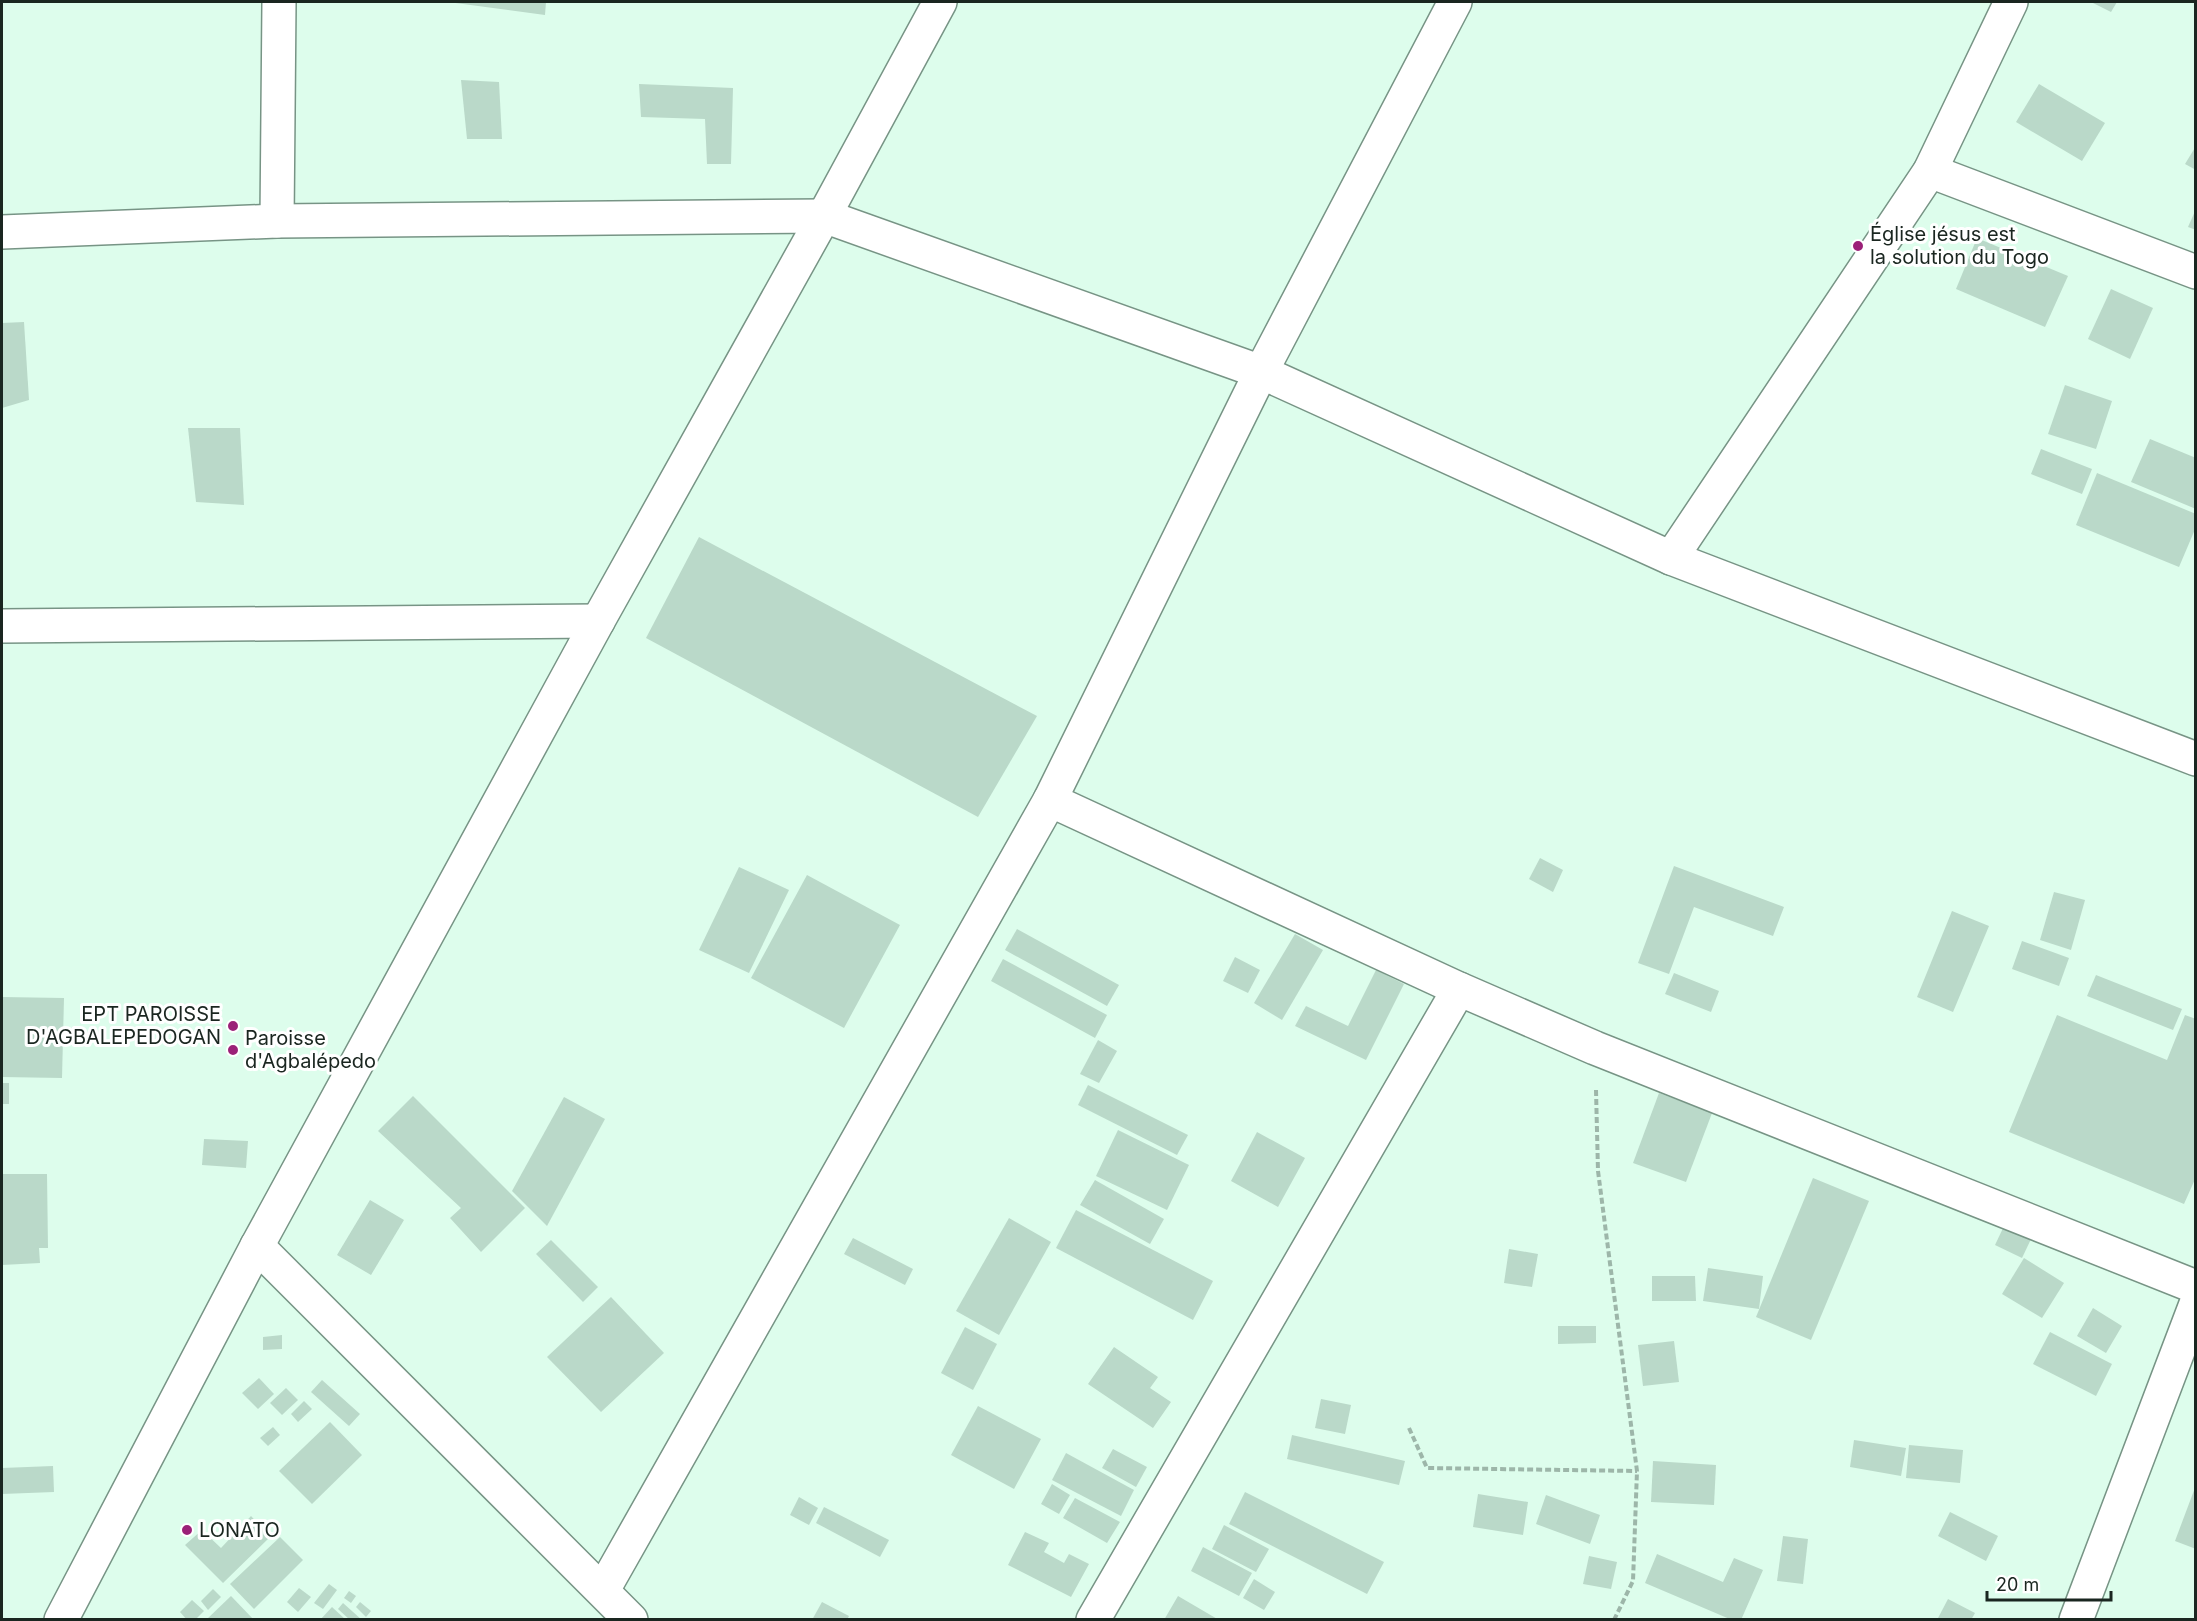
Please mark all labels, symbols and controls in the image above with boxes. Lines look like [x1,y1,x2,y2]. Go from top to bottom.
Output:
place label: Église jésus est la solution du Togo [1870,221,2049,269]
marker: Église jésus est la solution du Togo [1851,239,1865,253]
place label: EPT PAROISSE D'AGBALEPEDOGAN [26,1002,221,1049]
marker: EPT PAROISSE D'AGBALEPEDOGAN [226,1019,240,1033]
place label: Paroisse d'Agbalépedo [245,1026,376,1073]
marker: Paroisse d'Agbalépedo [226,1043,240,1057]
place label: LONATO [199,1518,280,1542]
marker: LONATO [180,1523,194,1537]
scale bar [1987,1564,2112,1602]
text: 20 m [1996,1574,2039,1595]

